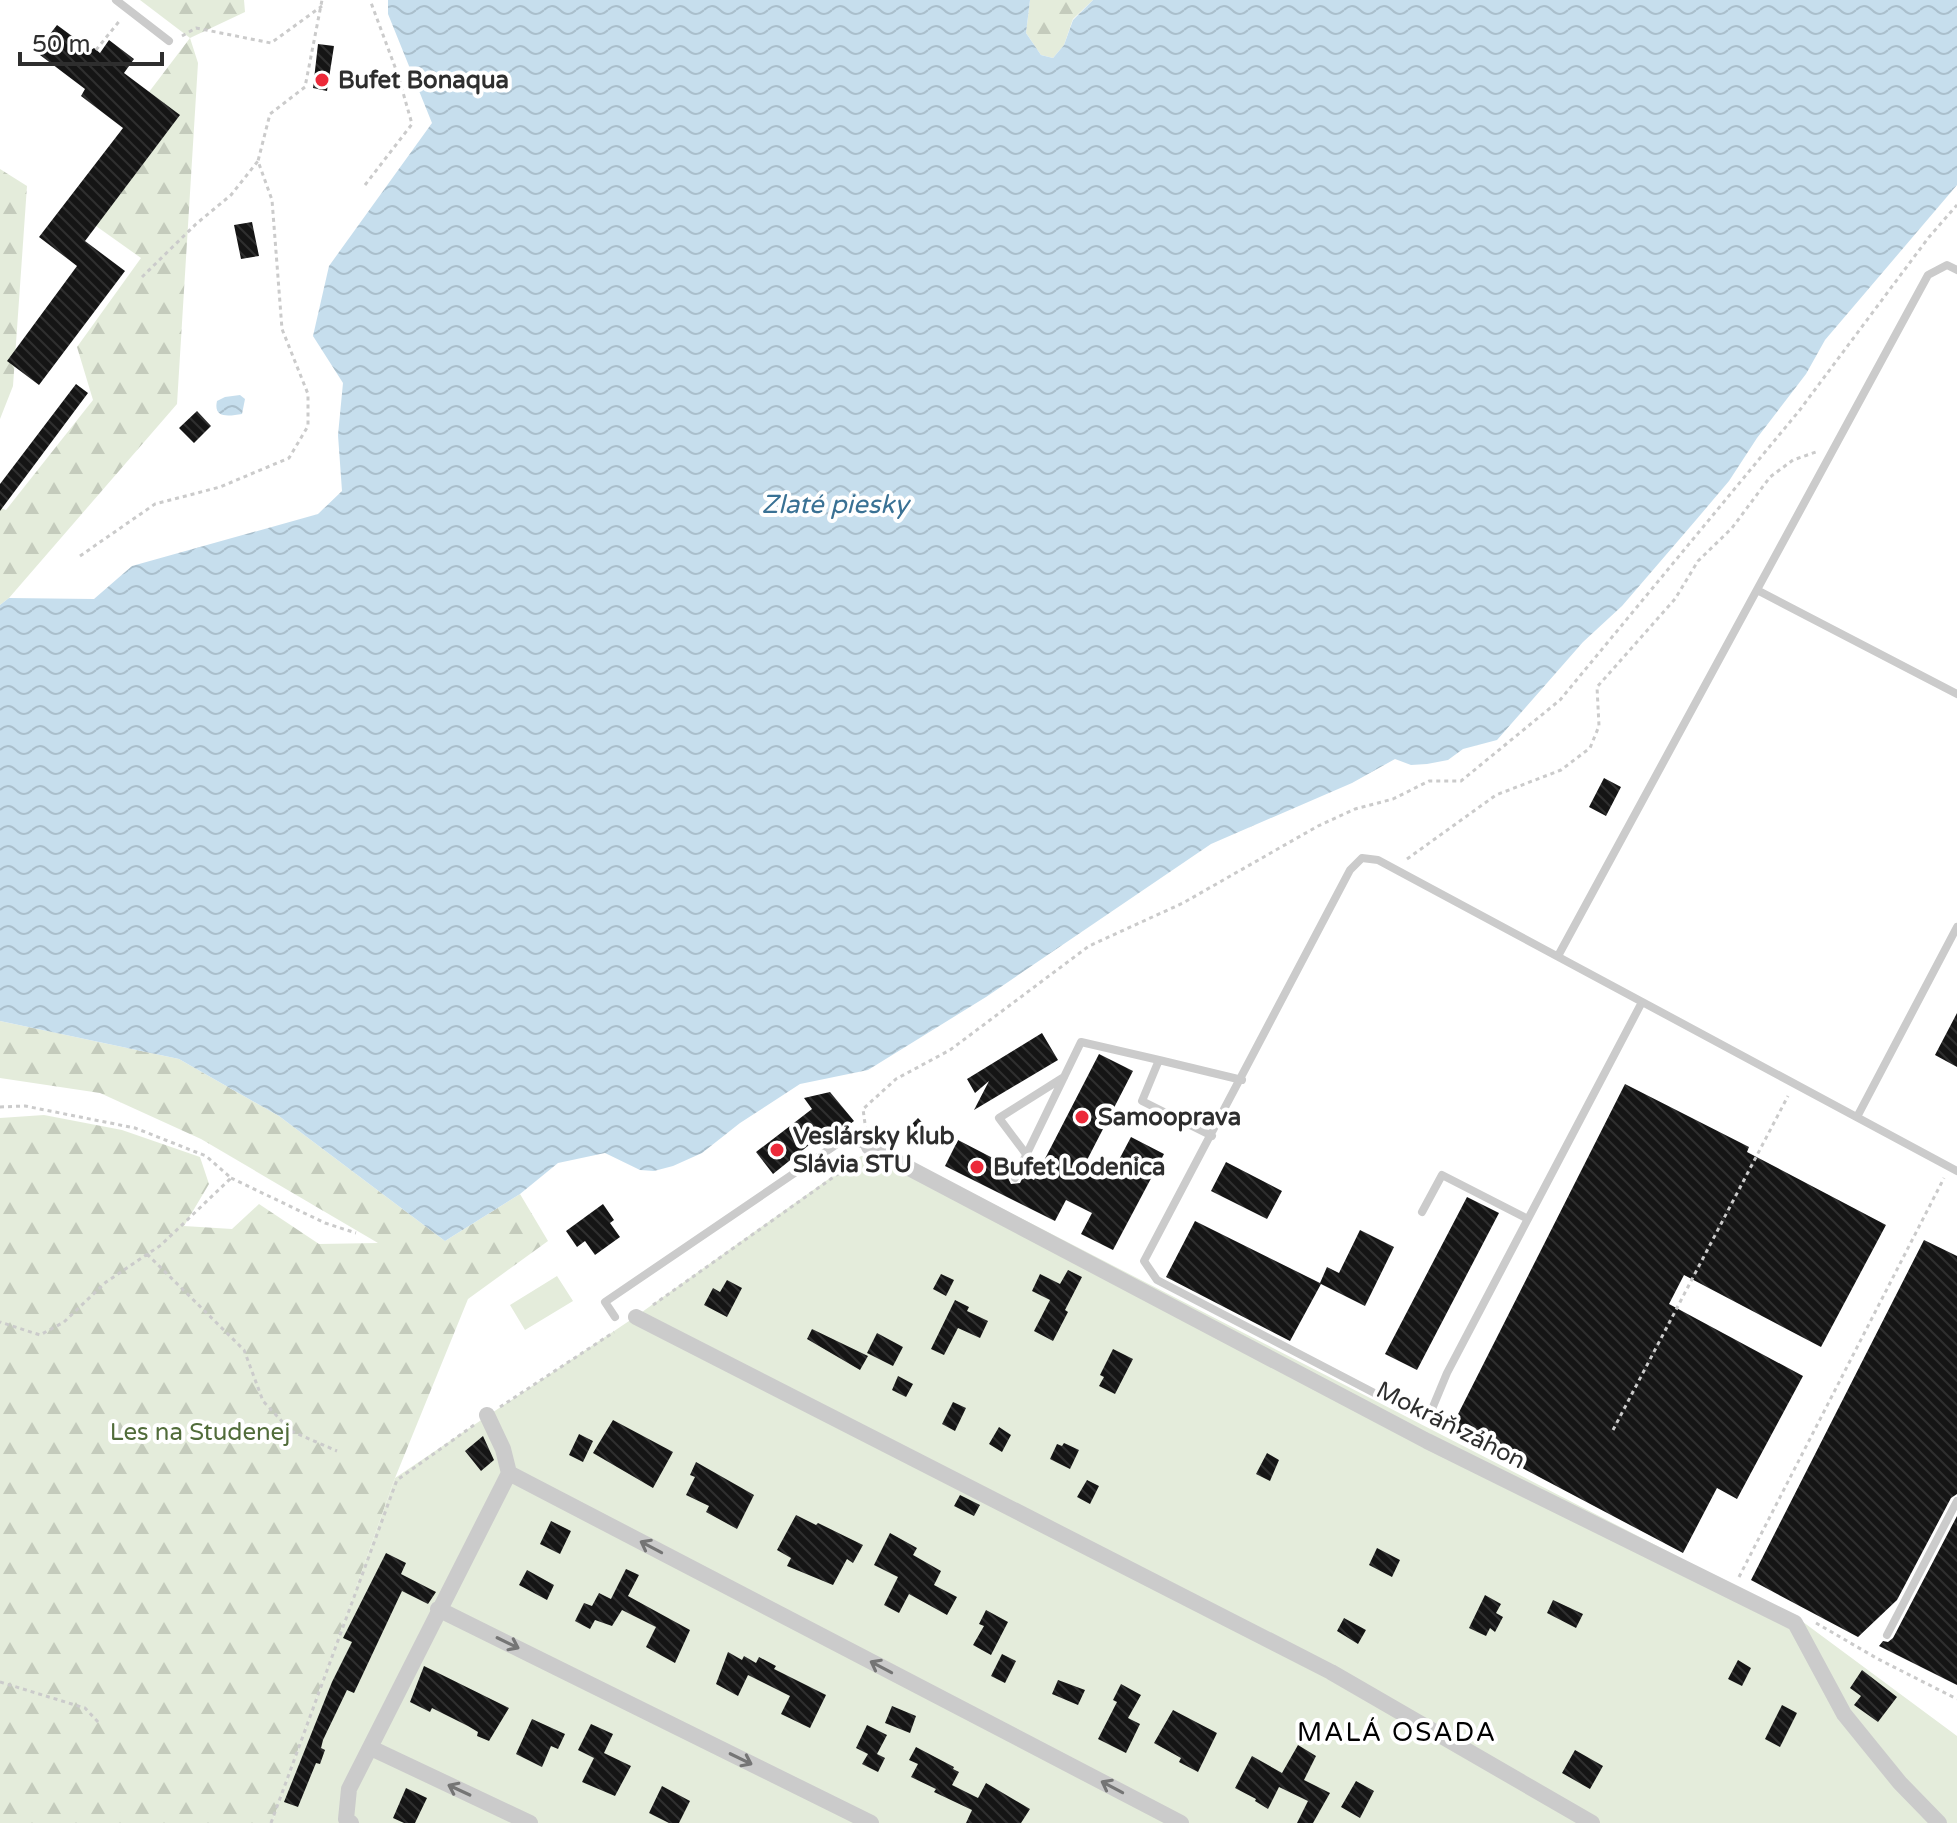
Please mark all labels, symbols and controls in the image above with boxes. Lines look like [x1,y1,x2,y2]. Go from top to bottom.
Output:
scale bar [20,16,162,66]
text: 50 m [32,30,90,59]
place label: Bufet Bonaqua [338,66,509,95]
marker: Bufet Bonaqua [313,71,331,89]
water label: Zlaté piesky [762,489,911,520]
place label: Samooprava [1098,1103,1241,1132]
marker: Samooprava [1073,1108,1091,1126]
place label: Veslársky klub Slávia STU [793,1122,955,1179]
marker: Veslársky klub Slávia STU [768,1141,786,1159]
place label: Bufet Lodenica [993,1153,1166,1182]
marker: Bufet Lodenica [968,1158,986,1176]
street label: Mokráň záhon [1371,1375,1530,1475]
park label: Les na Studenej [110,1418,290,1447]
one-way arrow [639,1538,663,1554]
one-way arrow [496,1636,520,1651]
one-way arrow [870,1658,894,1674]
district label: MALÁ OSADA [1297,1717,1497,1748]
one-way arrow [729,1751,753,1767]
one-way arrow [1100,1778,1124,1794]
one-way arrow [448,1782,472,1797]

